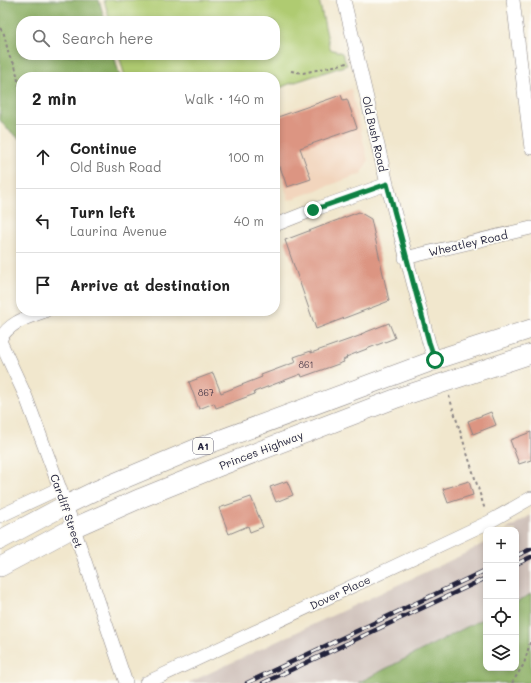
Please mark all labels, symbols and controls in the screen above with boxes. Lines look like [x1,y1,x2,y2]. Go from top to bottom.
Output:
search box [16,16,280,60]
icon: search [30,27,52,49]
text: Search here [62,28,153,48]
text: 2 min [32,87,77,109]
text: Walk · 140 m [184,90,264,107]
street label: Old Bush Road [359,95,391,173]
text: Continue [70,138,137,158]
icon: ahead [32,146,54,168]
text: 100 m [228,148,264,165]
text: Old Bush Road [70,158,161,175]
route end [304,201,322,219]
text: Turn left [70,202,135,222]
icon: left [32,210,54,232]
text: 40 m [234,212,264,229]
text: Laurina Avenue [70,222,167,239]
street label: Wheatley Road [427,227,509,259]
icon: arrive [32,274,54,296]
text: Arrive at destination [70,275,230,295]
route start [426,351,444,369]
house number: 861 [299,359,313,370]
house number: 867 [198,387,214,398]
street label: Princes Highway [217,427,305,473]
road number: A1 [193,438,213,454]
street label: Cardiff Street [47,472,87,550]
map controls [483,527,519,671]
button: + [483,527,519,563]
button: − [483,563,519,599]
street label: Dover Place [307,571,373,613]
button: locate [483,599,519,635]
button: layers [483,635,519,671]

